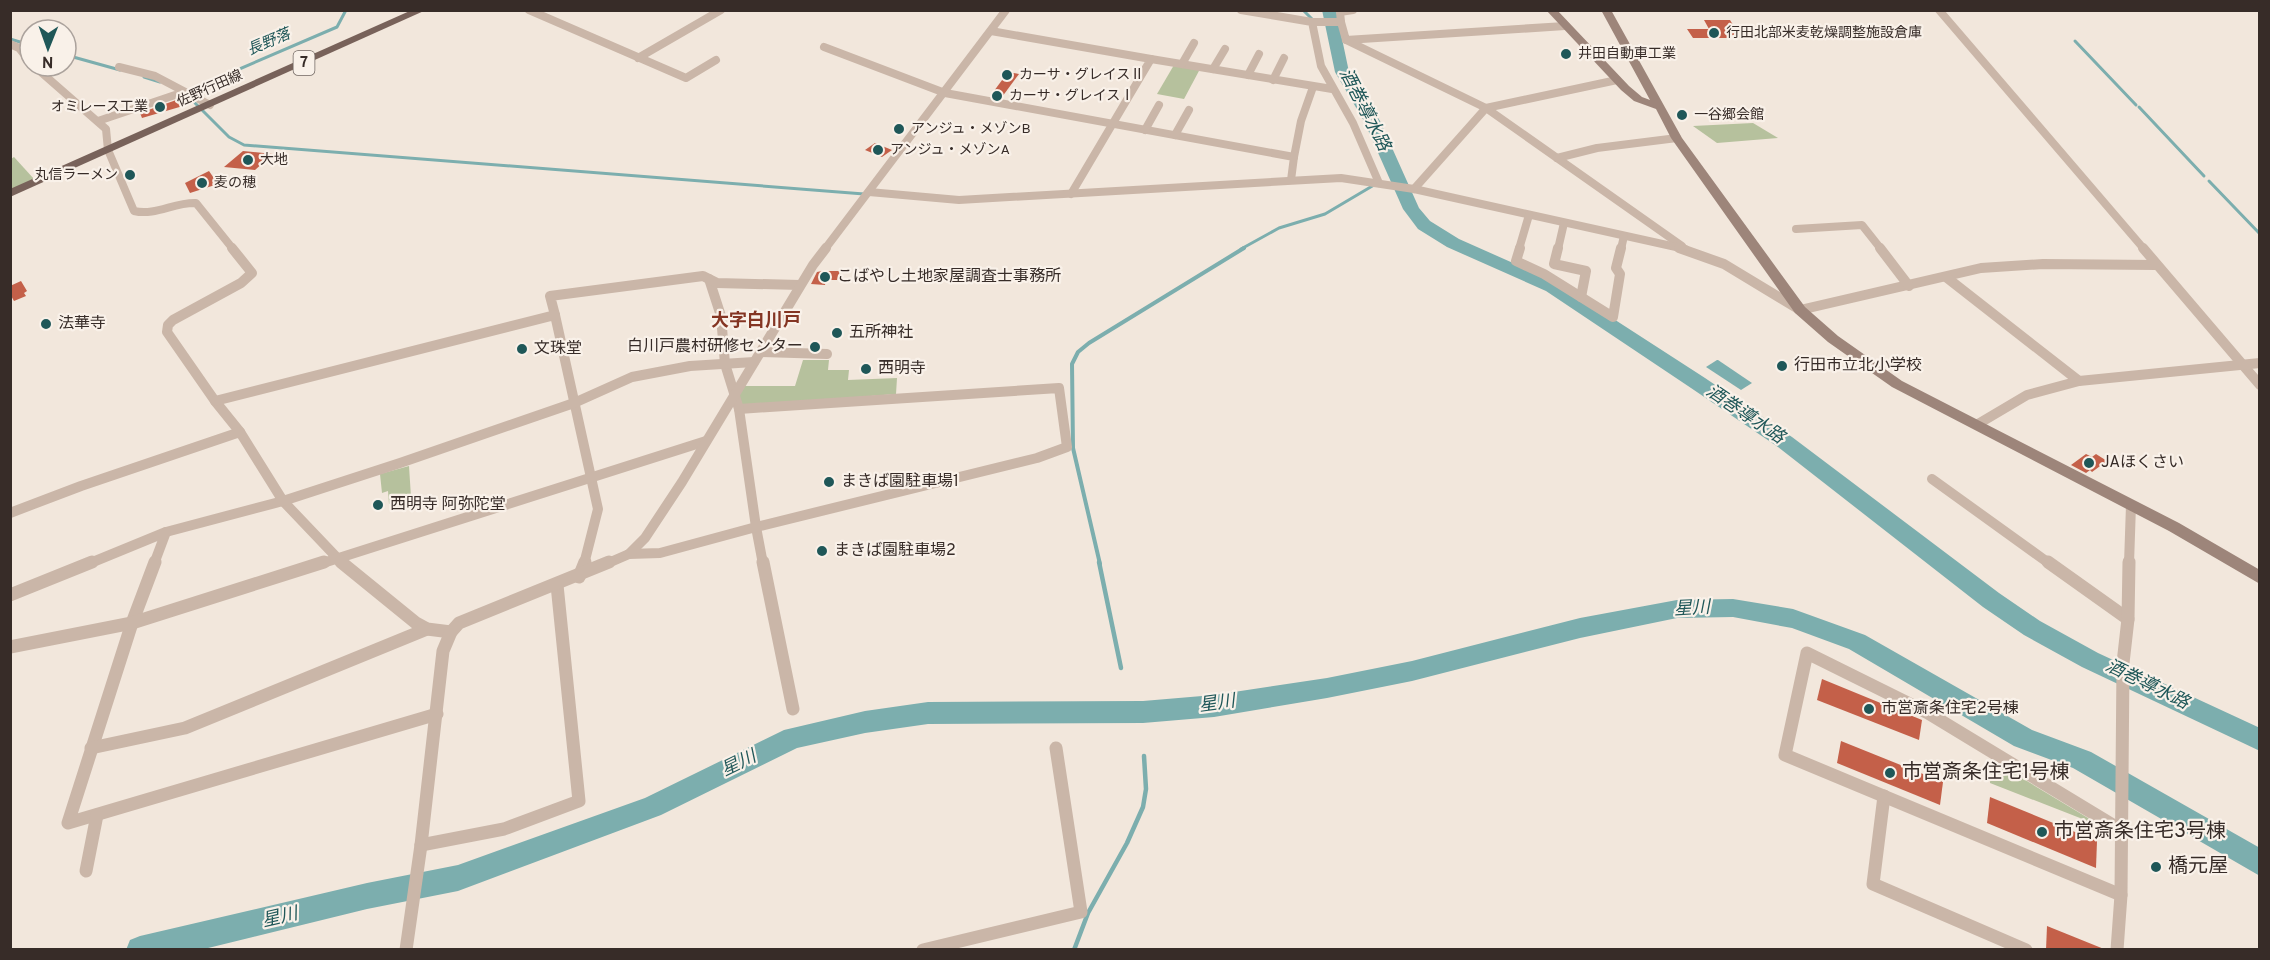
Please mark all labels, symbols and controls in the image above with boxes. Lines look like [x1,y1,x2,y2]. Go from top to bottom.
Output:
north arrow [18,18,78,78]
place label: 行田北部米麦乾燥調整施設倉庫 [1726,24,1922,42]
water label: 長野落 [245,25,295,61]
marker: 行田北部米麦乾燥調整施設倉庫 [1707,26,1721,40]
place label: 井田自動車工業 [1578,45,1676,63]
marker: 井田自動車工業 [1559,47,1573,61]
text: N [42,51,54,71]
road number: 7 [294,51,314,75]
water label: 酒巻導水路 [1333,65,1396,157]
street label: 佐野行田線 [175,67,245,111]
place label: カーサ・グレイスⅡ [1019,67,1144,84]
marker: カーサ・グレイスⅡ [1000,68,1014,82]
place label: カーサ・グレイスⅠ [1009,88,1134,105]
marker: カーサ・グレイスⅠ [990,89,1004,103]
place label: オミレース工業 [51,99,148,116]
marker: オミレース工業 [153,100,167,114]
place label: 一谷郷会館 [1694,107,1764,124]
marker: 一谷郷会館 [1675,108,1689,122]
place label: アンジュ・メゾンB [911,121,1031,138]
marker: アンジュ・メゾンB [892,122,906,136]
place label: アンジュ・メゾンA [890,142,1010,159]
marker: アンジュ・メゾンA [871,143,885,157]
place label: 大地 [260,152,288,169]
marker: 大地 [241,153,255,167]
place label: 丸信ラーメン [35,167,118,184]
marker: 丸信ラーメン [123,168,137,182]
place label: 麦の穂 [214,175,256,192]
marker: 麦の穂 [195,176,209,190]
place label: こばやし土地家屋調査士事務所 [837,267,1061,287]
marker: こばやし土地家屋調査士事務所 [818,270,832,284]
district label: 大字白川戸 [711,310,801,333]
place label: 法華寺 [58,314,106,334]
marker: 法華寺 [39,317,53,331]
place label: 五所神社 [849,323,913,343]
marker: 五所神社 [830,326,844,340]
place label: 白川戸農村研修センター [627,337,803,357]
place label: 文珠堂 [534,339,582,359]
marker: 白川戸農村研修センター [808,340,822,354]
marker: 文珠堂 [515,342,529,356]
place label: 行田市立北小学校 [1794,356,1922,376]
place label: 西明寺 [878,359,926,379]
marker: 行田市立北小学校 [1775,359,1789,373]
marker: 西明寺 [859,362,873,376]
water label: 酒巻導水路 [1701,380,1790,451]
place label: JAほくさい [2101,453,2184,473]
marker: JAほくさい [2082,456,2096,470]
place label: まきば園駐車場1 [841,472,959,492]
marker: まきば園駐車場1 [822,475,836,489]
place label: 西明寺 阿弥陀堂 [390,495,506,515]
marker: 西明寺 阿弥陀堂 [371,498,385,512]
place label: まきば園駐車場2 [834,541,956,561]
marker: まきば園駐車場2 [815,544,829,558]
water label: 星川 [1673,596,1713,621]
water label: 酒巻導水路 [2102,655,2194,716]
water label: 星川 [1198,690,1238,718]
place label: 市営斎条住宅2号棟 [1881,699,2019,719]
marker: 市営斎条住宅2号棟 [1862,702,1876,716]
water label: 星川 [718,745,762,782]
place label: 市営斎条住宅1号棟 [1902,760,2069,786]
marker: 市営斎条住宅1号棟 [1883,766,1897,780]
place label: 市営斎条住宅3号棟 [2054,819,2226,845]
marker: 市営斎条住宅3号棟 [2035,825,2049,839]
place label: 橋元屋 [2168,854,2228,880]
marker: 橋元屋 [2149,860,2163,874]
water label: 星川 [260,902,302,933]

